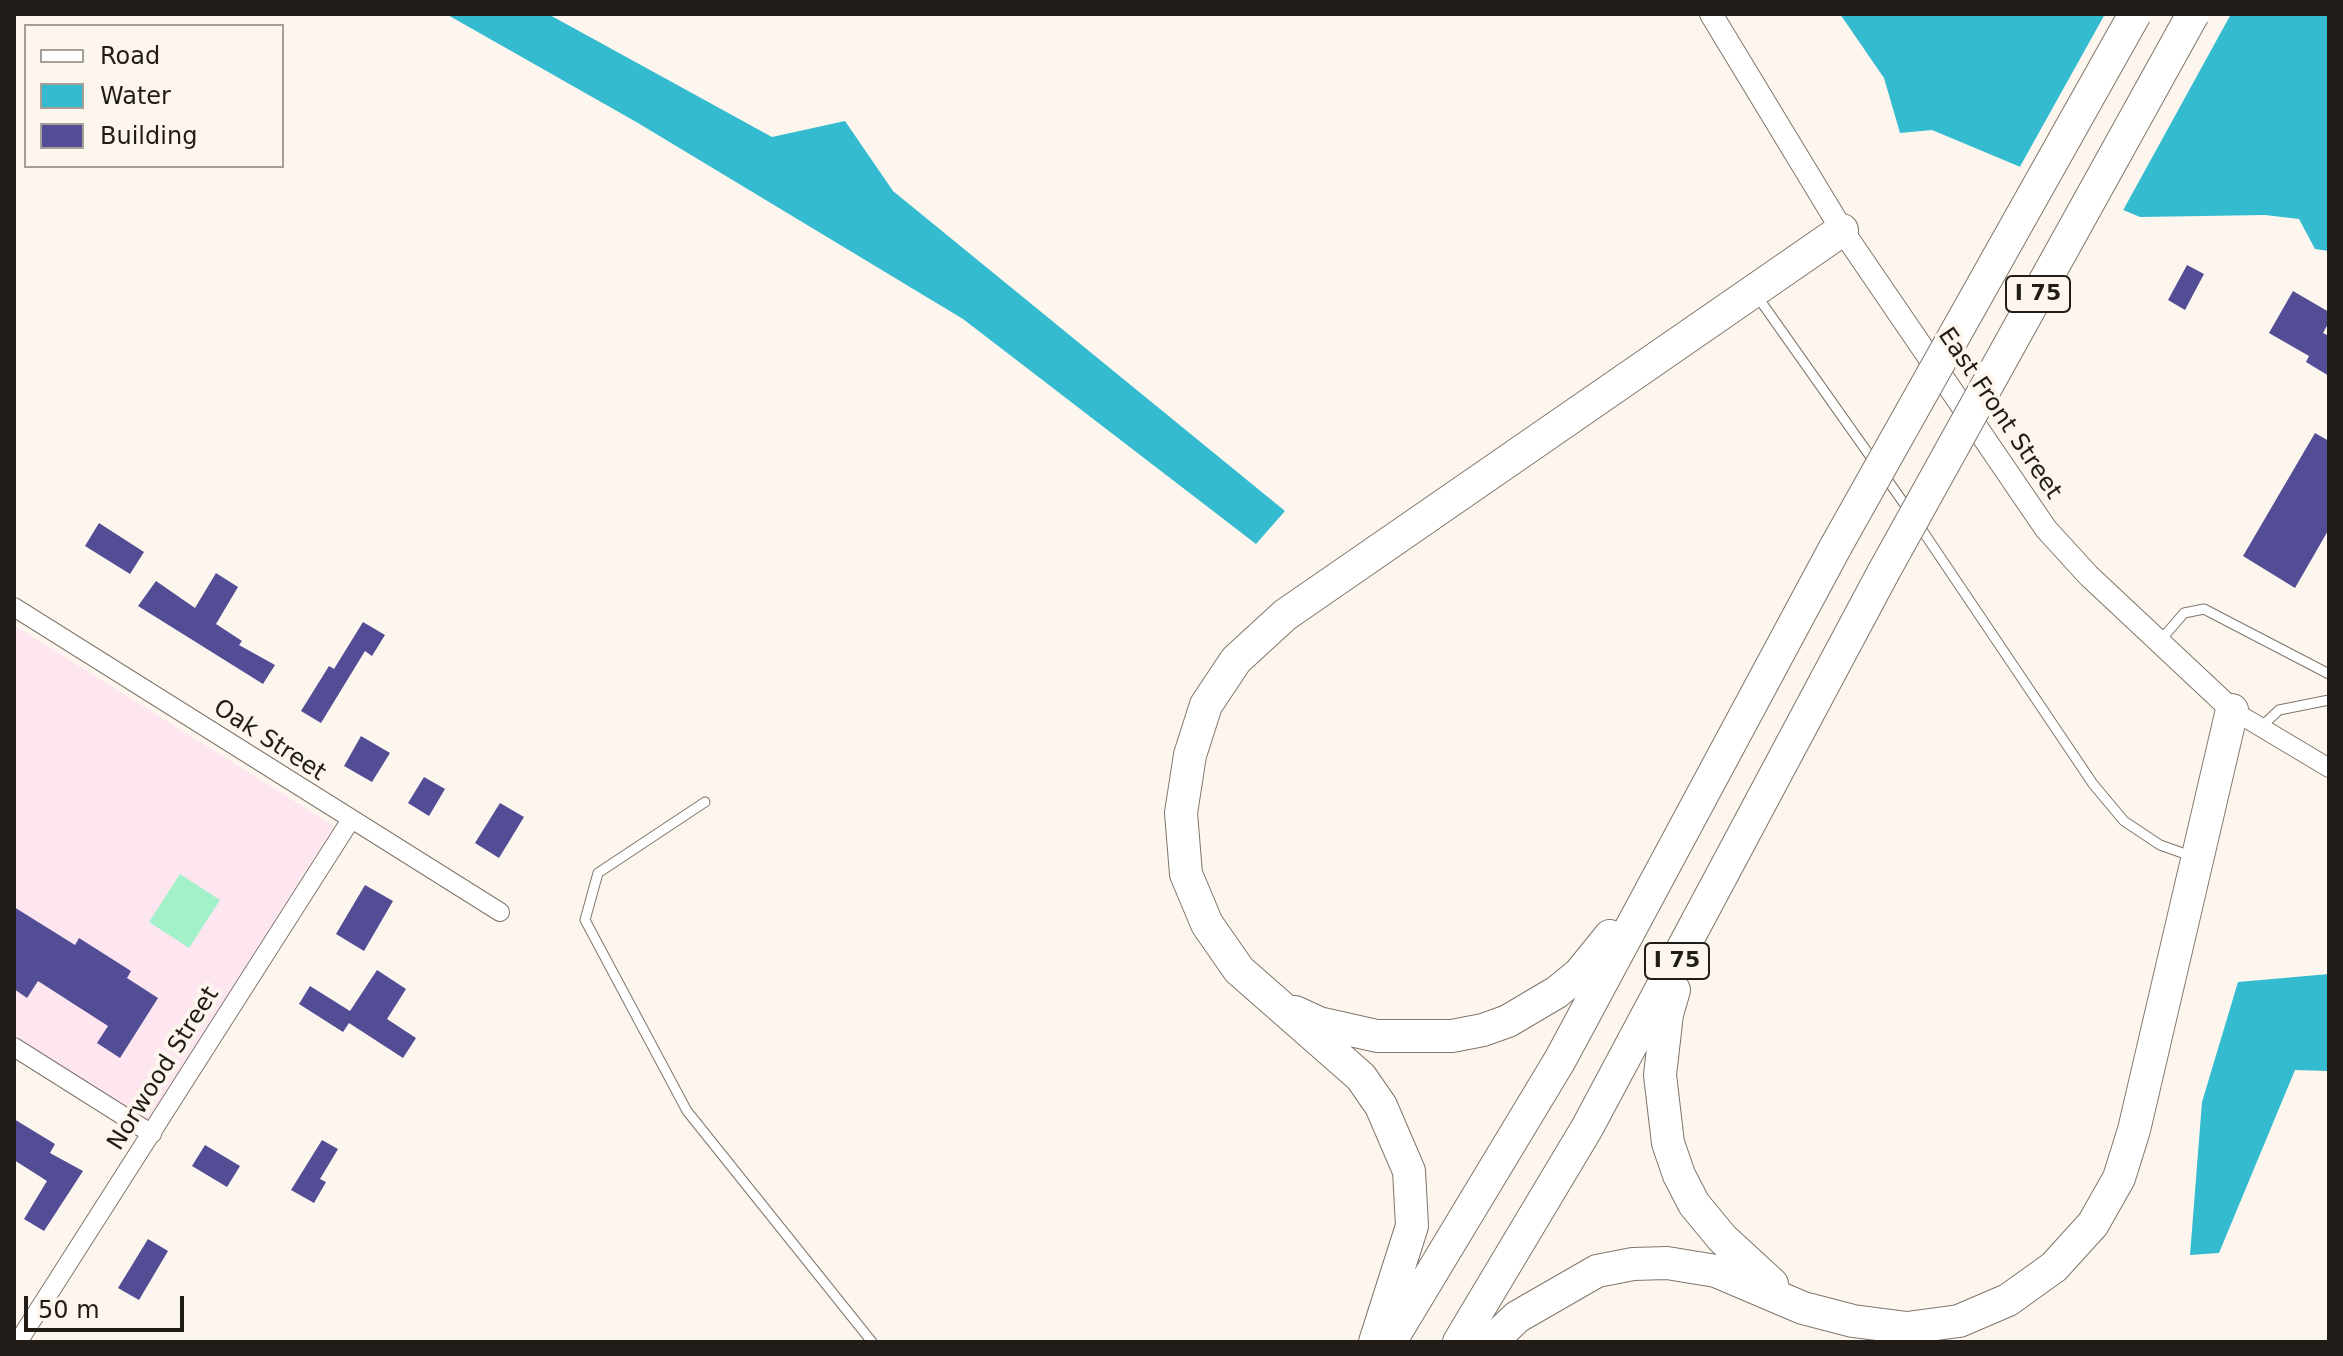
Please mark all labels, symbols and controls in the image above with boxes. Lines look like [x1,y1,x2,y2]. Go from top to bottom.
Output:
legend [24,24,284,168]
text: Road [100,42,160,70]
text: Water [100,82,171,110]
text: Building [100,122,197,150]
road number: I 75 [2006,276,2070,312]
street label: East Front Street [1931,323,2067,505]
street label: Oak Street [207,694,331,788]
road number: I 75 [1645,943,1709,979]
street label: Norwood Street [102,982,226,1156]
scale bar [28,1280,188,1330]
text: 50 m [38,1296,100,1324]

